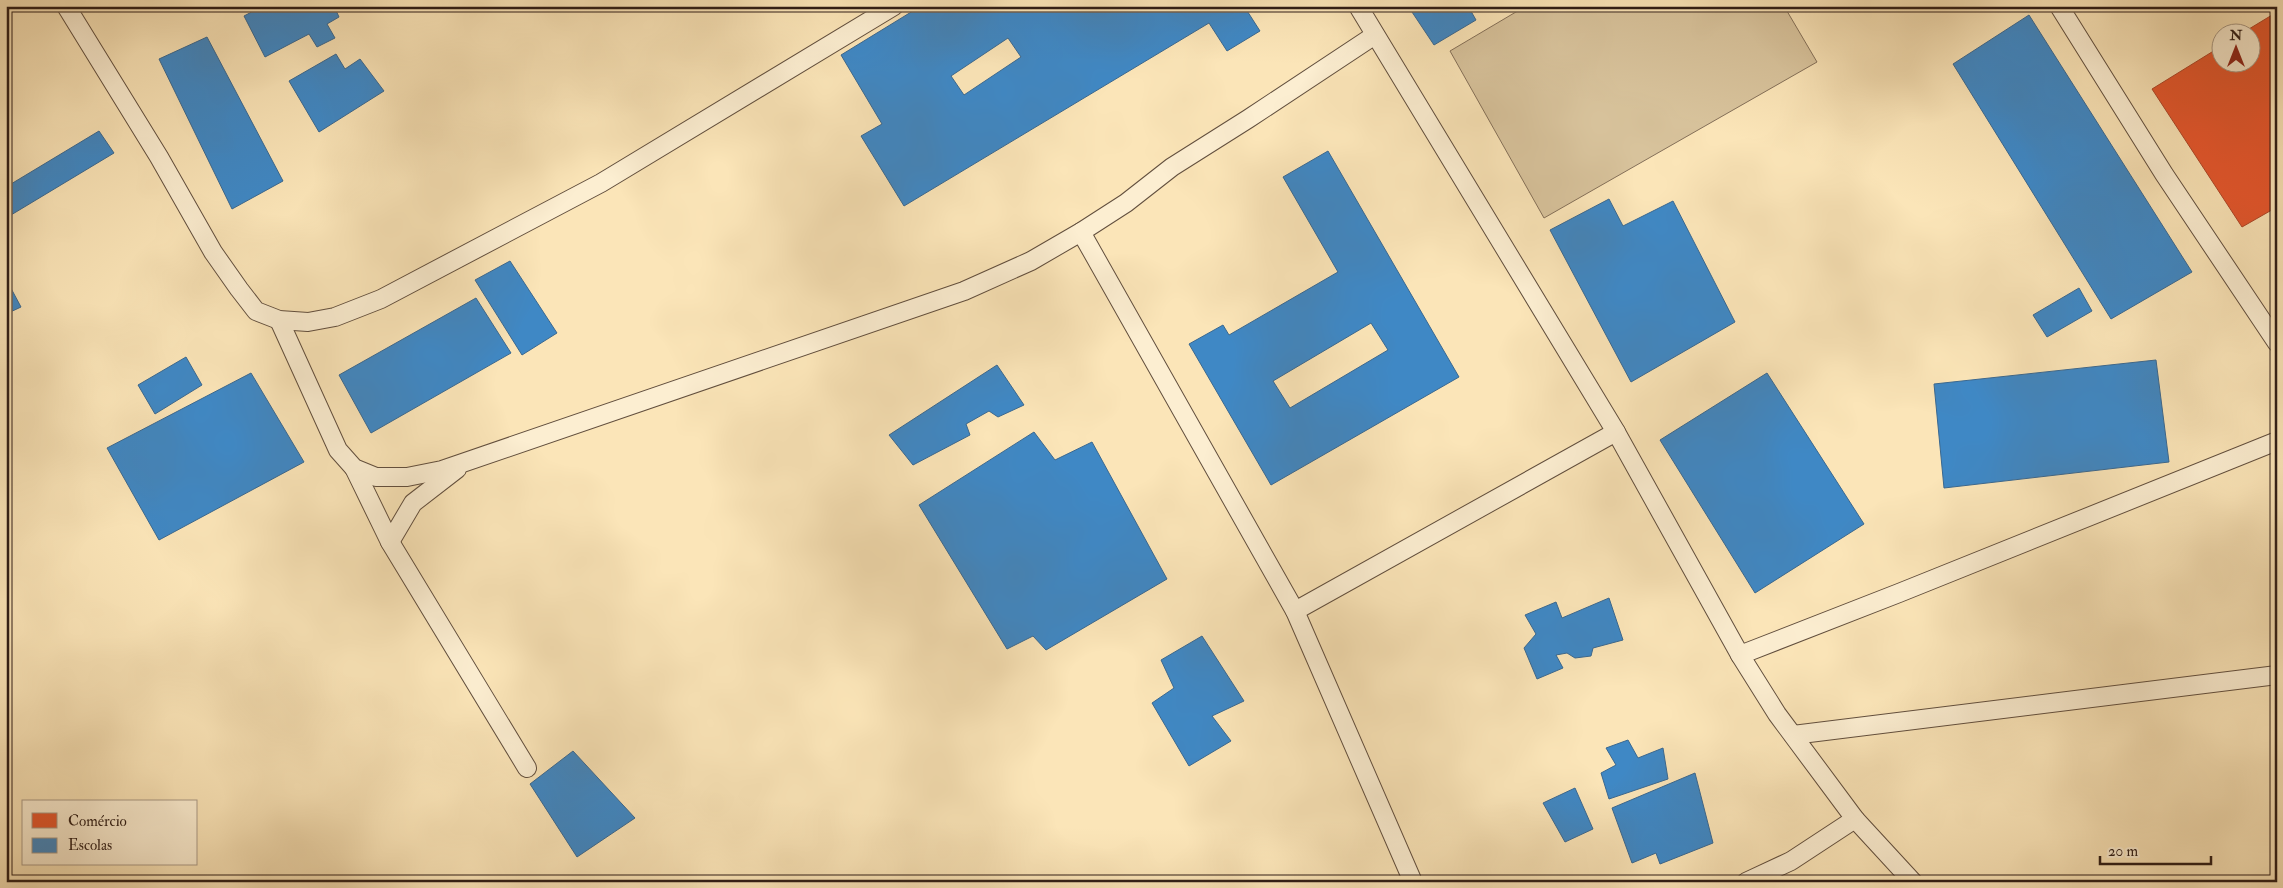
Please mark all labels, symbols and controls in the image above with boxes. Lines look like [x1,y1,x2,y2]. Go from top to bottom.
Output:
north arrow [2210,22,2260,72]
text: N [2229,27,2243,44]
legend [22,800,198,866]
text: Comércio [68,812,127,831]
scale bar [2100,833,2212,865]
text: Escolas [68,836,112,855]
text: 20 m [2108,842,2138,861]

